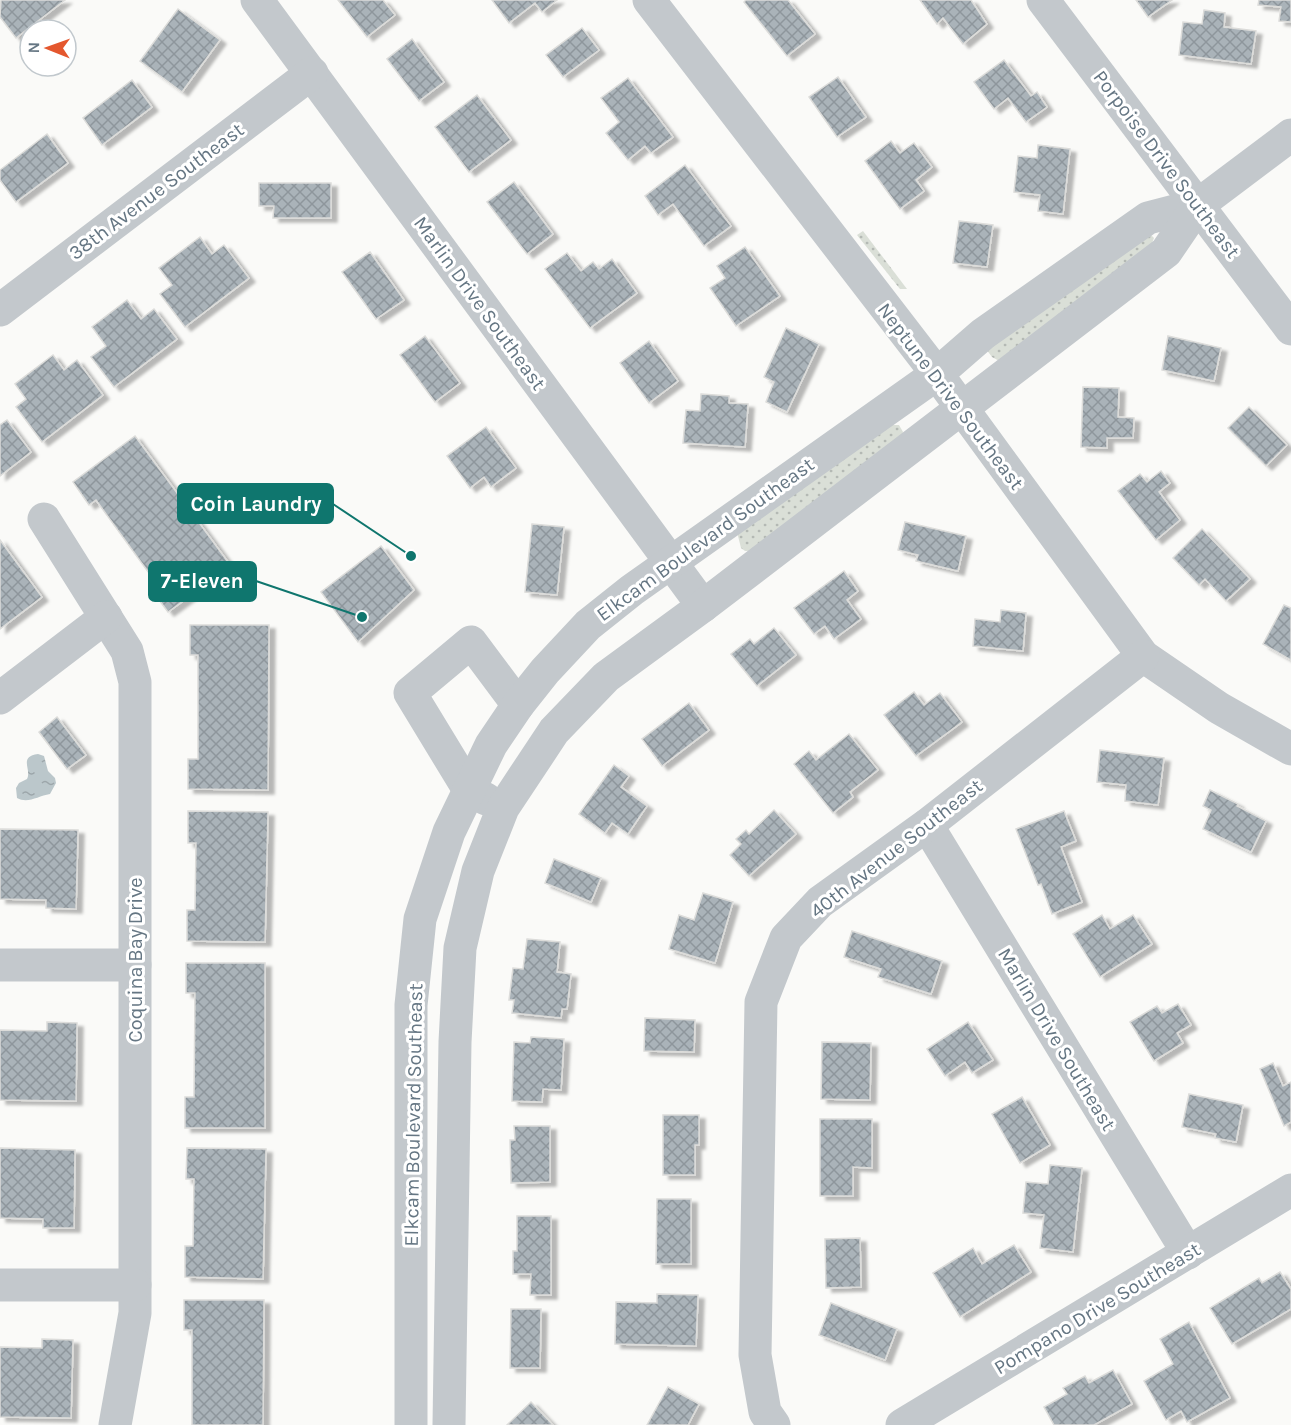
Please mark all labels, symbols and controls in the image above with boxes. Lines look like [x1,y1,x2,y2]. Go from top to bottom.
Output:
north arrow [18,18,78,78]
text: N [24,42,43,54]
street label: Porpoise Drive Southeast [1089,66,1245,263]
street label: 38th Avenue Southeast [64,118,249,265]
street label: Marlin Drive Southeast [409,212,551,395]
street label: Neptune Drive Southeast [873,298,1029,495]
street label: Elkcam Boulevard Southeast [592,452,819,626]
callout: Coin Laundry [178,484,333,523]
text: Coin Laundry [190,492,322,516]
callout: 7-Eleven [149,562,256,601]
text: 7-Eleven [160,569,244,593]
street label: 40th Avenue Southeast [806,774,987,923]
street label: Coquina Bay Drive [124,878,147,1043]
street label: Marlin Drive Southeast [993,944,1121,1135]
street label: Elkcam Boulevard Southeast [400,983,427,1247]
street label: Pompano Drive Southeast [990,1237,1205,1379]

